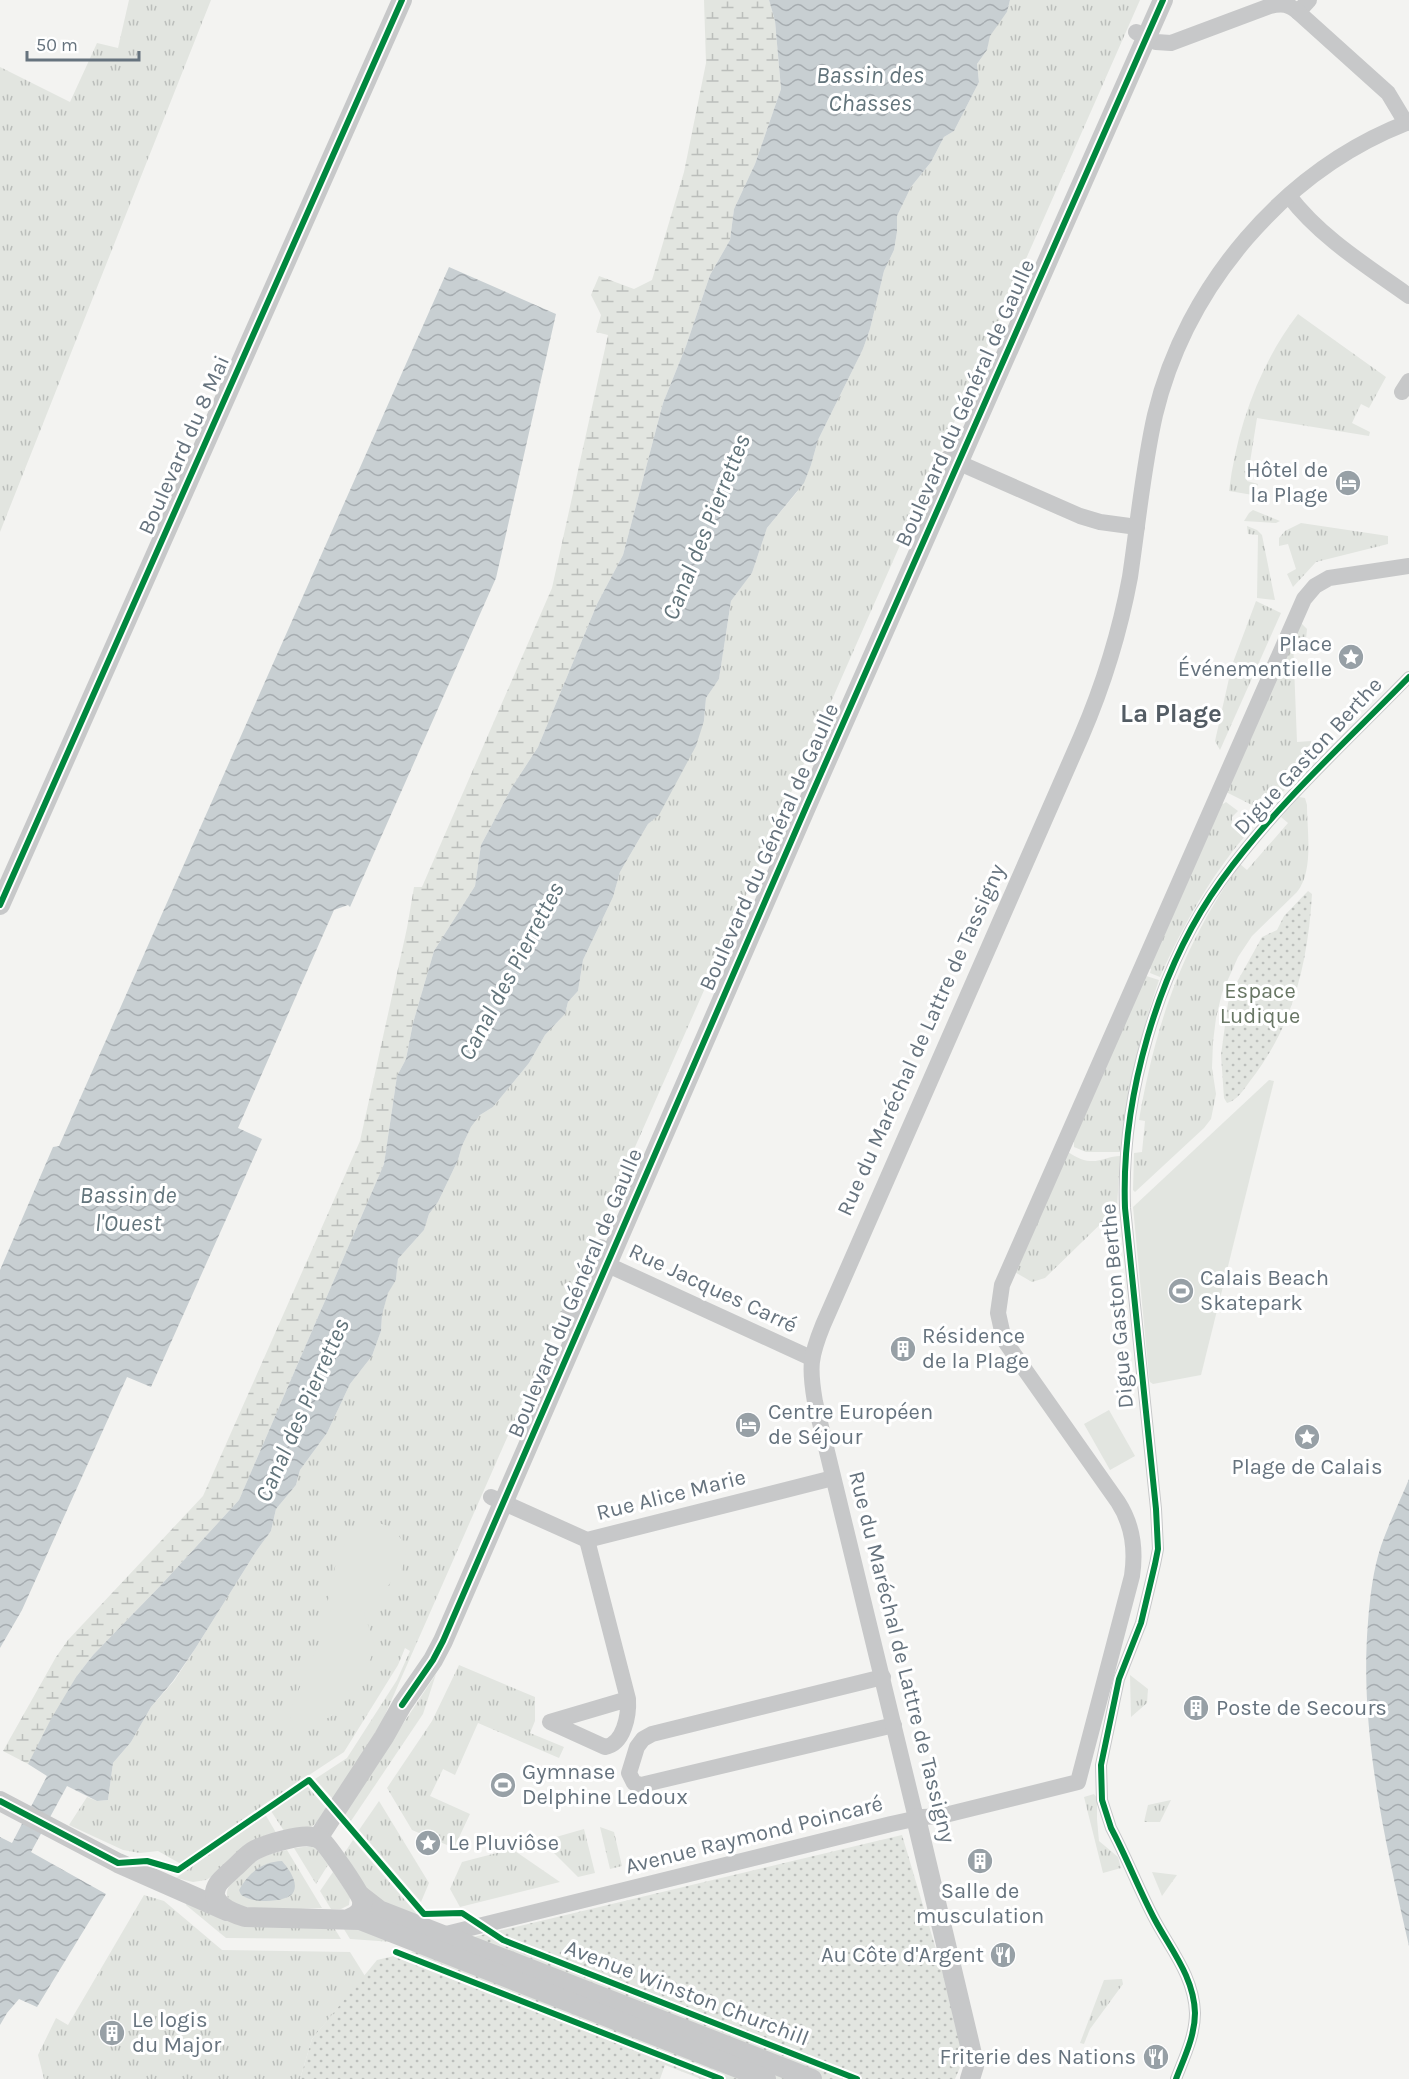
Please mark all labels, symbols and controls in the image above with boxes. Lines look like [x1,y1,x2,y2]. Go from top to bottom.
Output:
scale bar [27,24,140,62]
text: 50 m [36,34,78,56]
water label: Bassin des Chasses [816,61,924,117]
street label: Boulevard du Général de Gaulle [890,255,1040,551]
street label: Boulevard du 8 Mai [133,351,235,539]
water label: Canal des Pierrettes [656,430,756,624]
place label: Hôtel de la Plage [1246,457,1328,508]
hotel icon: Hôtel de la Plage [1333,468,1363,498]
place label: Place Événementielle [1178,631,1332,682]
place icon: Place Événementielle [1336,642,1366,672]
street label: Digue Gaston Berthe [1228,672,1388,840]
district label: La Plage [1120,698,1222,729]
street label: Boulevard du Général de Gaulle [694,699,844,995]
street label: Rue du Maréchal de Lattre de Tassigny [831,860,1011,1220]
water label: Canal des Pierrettes [452,877,570,1065]
park label: Espace Ludique [1220,978,1300,1029]
street label: Boulevard du Général de Gaulle [502,1144,648,1442]
water label: Bassin de l'Ouest [80,1181,176,1237]
street label: Digue Gaston Berthe [1095,1202,1139,1410]
street label: Rue Jacques Carré [625,1238,801,1338]
place label: Calais Beach Skatepark [1200,1265,1329,1316]
sports icon: Calais Beach Skatepark [1166,1276,1196,1306]
water label: Canal des Pierrettes [249,1314,355,1506]
place label: Résidence de la Plage [922,1323,1029,1374]
building icon: Résidence de la Plage [888,1334,918,1364]
place label: Centre Européen de Séjour [768,1399,933,1450]
hotel icon: Centre Européen de Séjour [733,1410,763,1440]
place icon: Plage de Calais [1292,1422,1322,1452]
place label: Plage de Calais [1232,1454,1382,1480]
street label: Rue Alice Marie [594,1464,748,1526]
street label: Rue du Maréchal de Lattre de Tassigny [843,1468,961,1846]
building icon: Poste de Secours [1181,1693,1211,1723]
place label: Poste de Secours [1216,1695,1387,1721]
place label: Gymnase Delphine Ledoux [522,1759,688,1810]
sports icon: Gymnase Delphine Ledoux [488,1770,518,1800]
street label: Avenue Raymond Poincaré [623,1790,885,1880]
place icon: Le Pluviôse [413,1828,443,1858]
place label: Le Pluviôse [448,1830,559,1856]
building icon: Salle de musculation [965,1846,995,1876]
place label: Salle de musculation [916,1878,1044,1929]
street label: Avenue Winston Churchill [561,1934,813,2052]
restaurant icon: Au Côte d'Argent [988,1940,1018,1970]
place label: Au Côte d'Argent [821,1942,984,1968]
place label: Le logis du Major [132,2007,221,2058]
building icon: Le logis du Major [97,2018,127,2048]
restaurant icon: Friterie des Nations [1141,2042,1171,2072]
place label: Friterie des Nations [939,2044,1136,2070]

